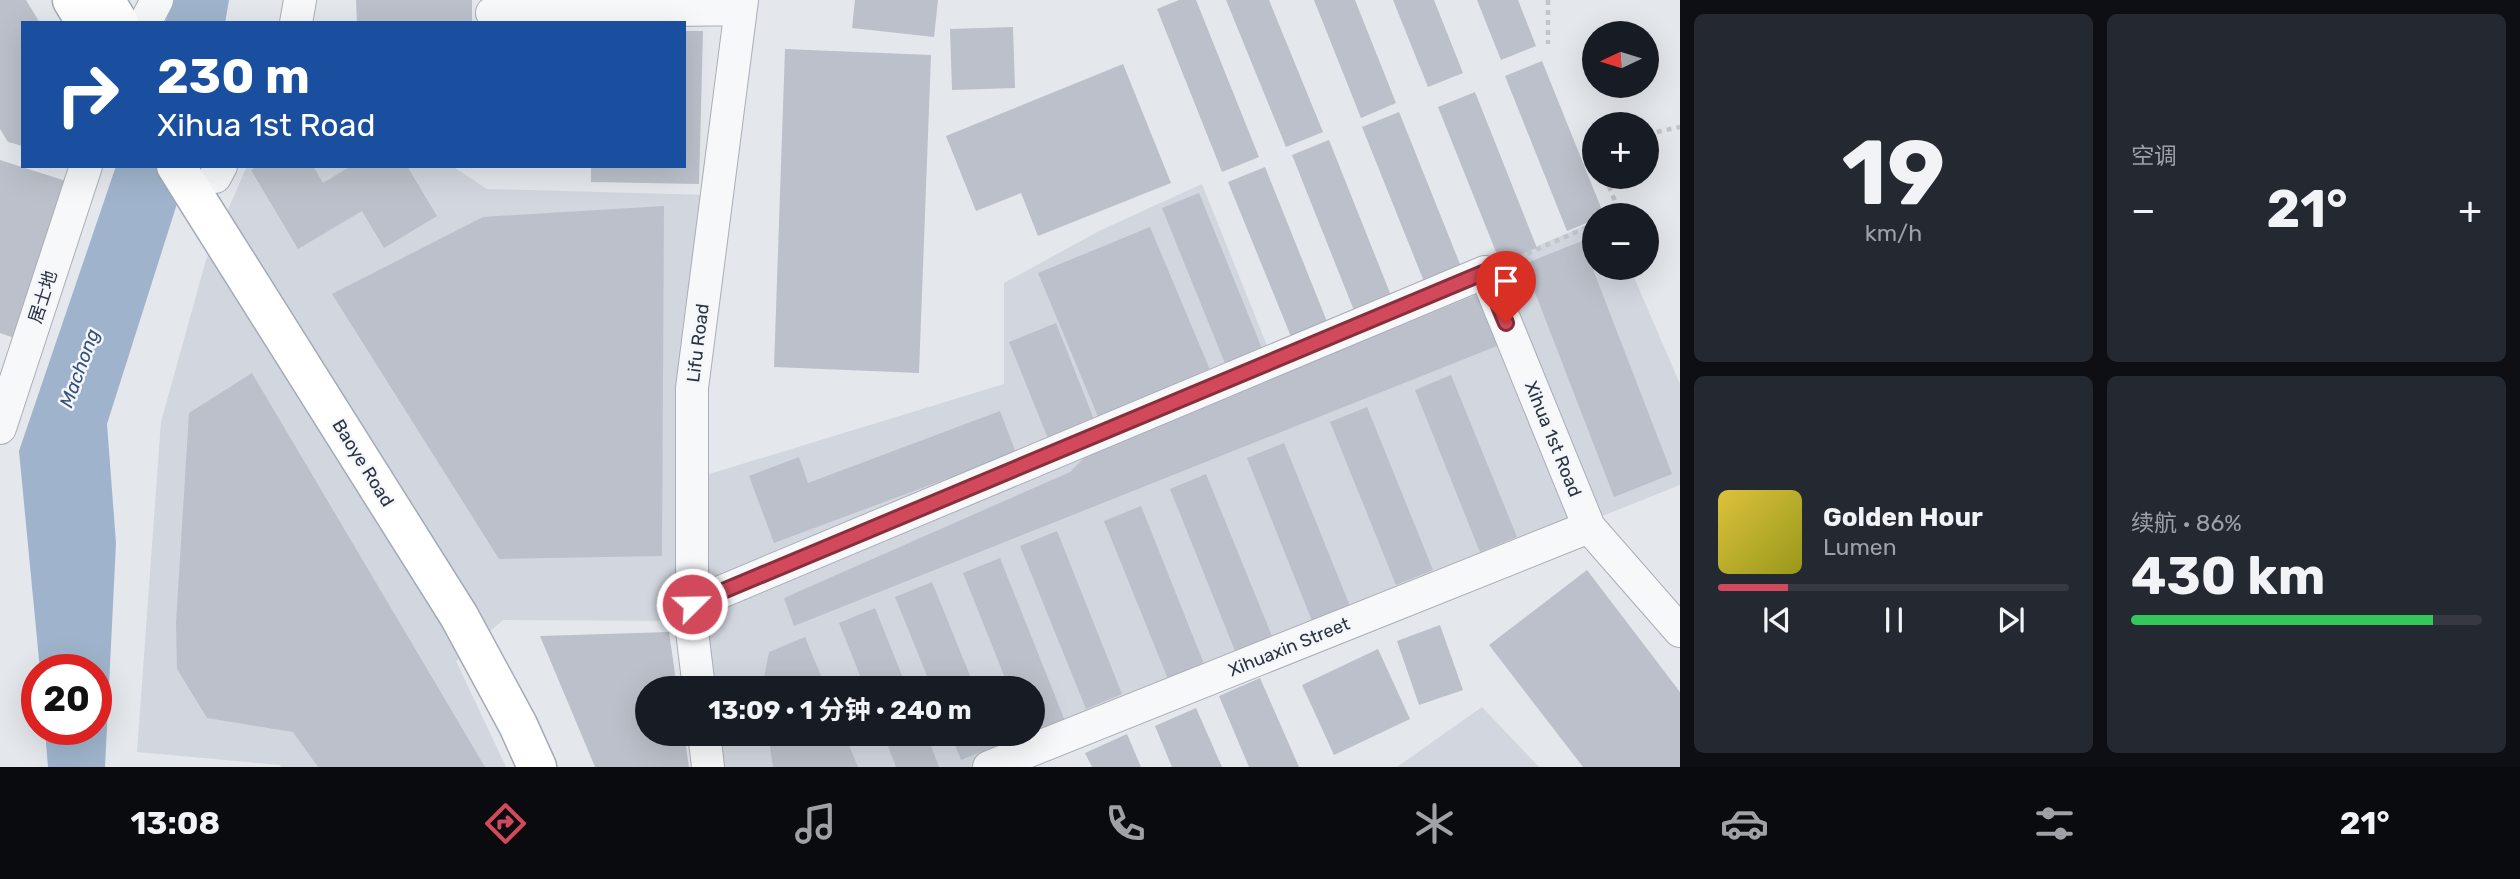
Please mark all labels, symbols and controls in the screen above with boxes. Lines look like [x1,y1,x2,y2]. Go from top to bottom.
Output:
north arrow [1582,21,1659,98]
map controls [1582,21,1659,280]
text: 230 m [157,47,310,105]
icon: right [42,49,133,140]
text: Xihua 1st Road [157,106,375,144]
button: + [1582,112,1659,189]
text: 19 [1842,119,1945,227]
text: 空调 [2131,142,2177,170]
text: 21° [2267,178,2348,240]
text: − [2131,187,2156,233]
text: + [2458,187,2482,233]
button: − [1582,203,1659,280]
text: km/h [1865,219,1922,247]
pin [1476,251,1536,323]
icon: arrive [1487,262,1525,300]
street label: 居士地 [24,268,62,326]
street label: Lifu Road [682,302,714,384]
water label: Machong [55,326,104,411]
street label: Xihua 1st Road [1520,378,1586,500]
street label: Baoye Road [328,415,398,511]
text: Golden Hour [1823,502,1983,533]
text: 续航 · 86% [2131,509,2242,537]
text: Lumen [1823,533,1897,561]
text: 430 km [2131,545,2325,607]
position arrow [655,567,729,641]
icon: previous [1758,601,1796,639]
icon: pause [1875,601,1913,639]
icon: next [1992,601,2030,639]
street label: Xihuaxin Street [1225,613,1353,681]
speed limit sign: 20 [21,654,112,745]
text: 13:09 · 1 分钟 · 240 m [708,695,972,726]
icon: directions [481,799,530,848]
icon: music [791,799,840,848]
icon: phone [1101,799,1150,848]
icon: climate [1410,799,1459,848]
icon: car [1720,799,1769,848]
icon: filters [2030,799,2079,848]
text: 13:08 [130,804,220,842]
text: 21° [2340,804,2390,842]

